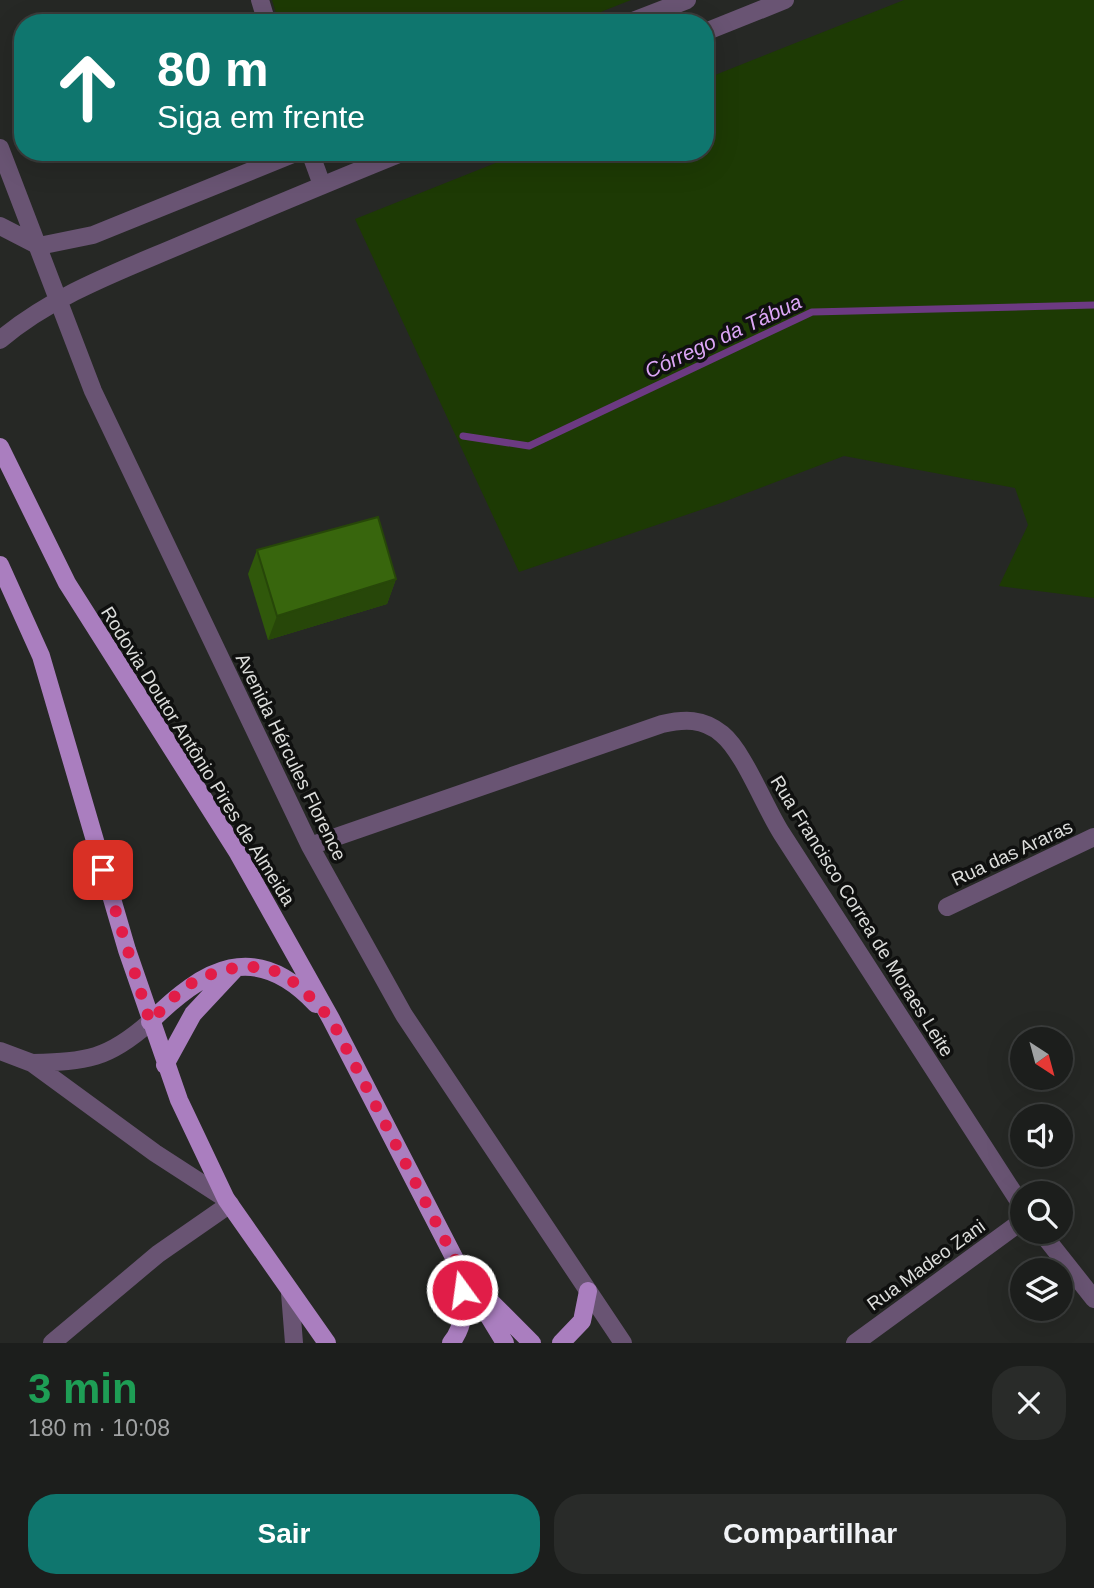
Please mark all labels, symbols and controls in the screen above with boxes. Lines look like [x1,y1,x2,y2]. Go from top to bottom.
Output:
icon: ahead [42,42,133,133]
text: 80 m [157,42,269,96]
text: Siga em frente [157,99,365,135]
water label: Córrego da Tábua [641,290,805,382]
street label: Rodovia Doutor Antônio Pires de Almeida [97,603,299,910]
street label: Avenida Hércules Florence [232,650,350,864]
street label: Rua Francisco Correa de Moraes Leite [766,772,958,1060]
street label: Rua das Araras [948,816,1076,890]
pin [73,840,133,900]
icon: arrive [84,851,122,889]
north arrow [1010,1027,1073,1090]
map controls [1010,1027,1073,1321]
button: sound [1010,1104,1073,1167]
button: search [1010,1181,1073,1244]
street label: Rua Madeo Zani [863,1215,989,1315]
position arrow [425,1253,499,1327]
button: layers [1010,1258,1073,1321]
text: 3 min [28,1365,138,1412]
button: close [992,1366,1066,1440]
text: 180 m · 10:08 [28,1415,170,1441]
button: Sair [28,1494,540,1574]
button: Compartilhar [554,1494,1066,1574]

